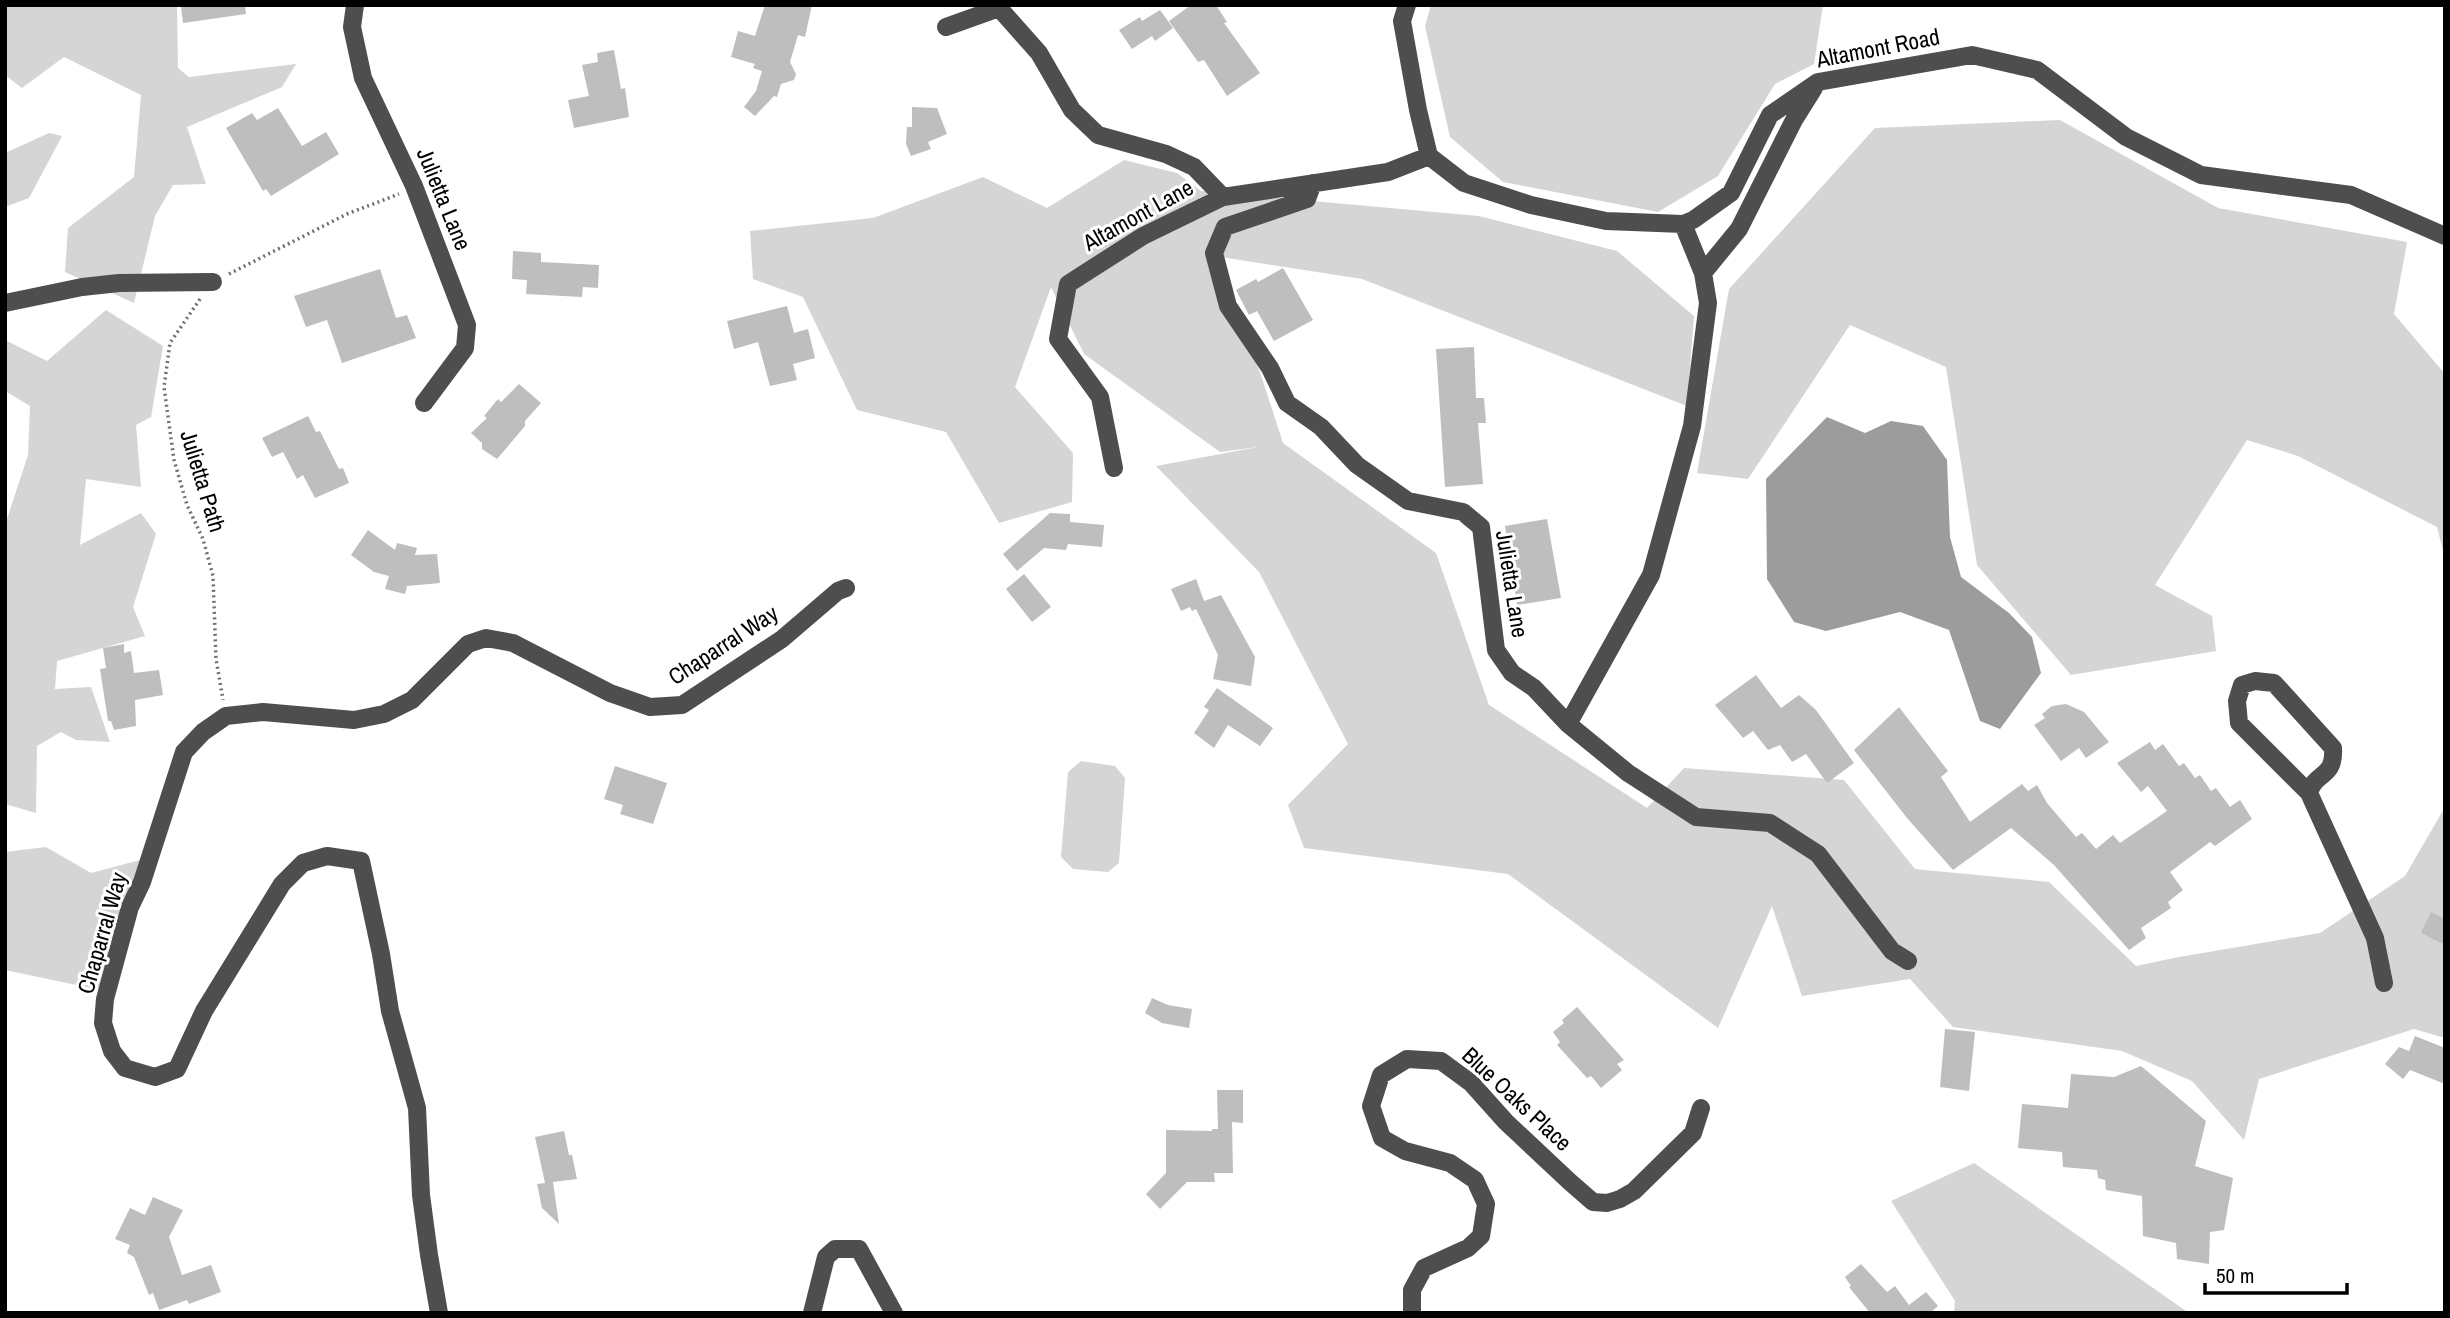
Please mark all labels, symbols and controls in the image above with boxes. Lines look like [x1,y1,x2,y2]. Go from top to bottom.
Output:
street label: Altamont Road [1813,20,1942,75]
street label: Julietta Lane [410,143,479,255]
street label: Altamont Lane [1076,172,1198,258]
street label: Julietta Path [173,426,234,536]
street label: Julietta Lane [1489,528,1536,640]
street label: Chaparral Way [662,597,784,692]
street label: Chaparral Way [69,868,134,997]
street label: Blue Oaks Place [1456,1040,1579,1158]
scale bar [2205,1252,2347,1296]
text: 50 m [2216,1261,2254,1290]

